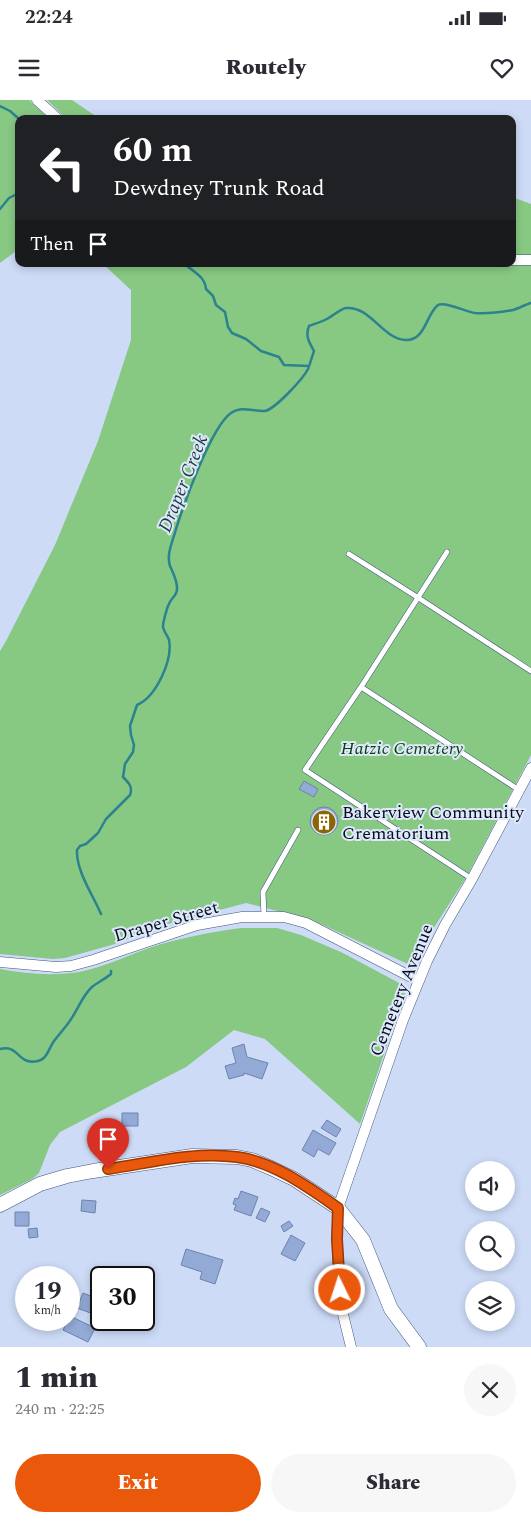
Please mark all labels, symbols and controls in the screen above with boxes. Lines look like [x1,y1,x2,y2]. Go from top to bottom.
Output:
text: 22:24 [25,3,73,32]
text: Routely [225,51,306,84]
icon: menu [15,54,43,82]
icon: heart [488,54,516,82]
text: 60 m [113,124,193,177]
icon: left [30,135,95,200]
text: Dewdney Trunk Road [113,172,325,205]
text: Then [30,230,74,259]
icon: arrive [84,230,112,258]
water label: Draper Creek [151,430,216,537]
park label: Hatzic Cemetery [341,735,463,762]
place label: Bakerview Community Crematorium [342,799,525,847]
building icon: Bakerview Community Crematorium [311,809,337,835]
street label: Draper Street [111,894,222,949]
street label: Cemetery Avenue [363,920,440,1061]
pin [87,1118,129,1169]
icon: arrive [94,1125,122,1153]
map controls [465,1161,515,1331]
button: sound [465,1161,515,1211]
button: search [465,1221,515,1271]
position arrow [313,1263,365,1315]
speed limit sign: 30 [90,1266,155,1331]
text: 19 [33,1273,62,1311]
button: layers [465,1281,515,1331]
text: km/h [34,1301,61,1320]
text: 1 min [15,1355,98,1401]
button: close [464,1364,516,1416]
text: 240 m · 22:25 [15,1397,105,1421]
button: Exit [15,1454,261,1512]
button: Share [271,1454,516,1512]

